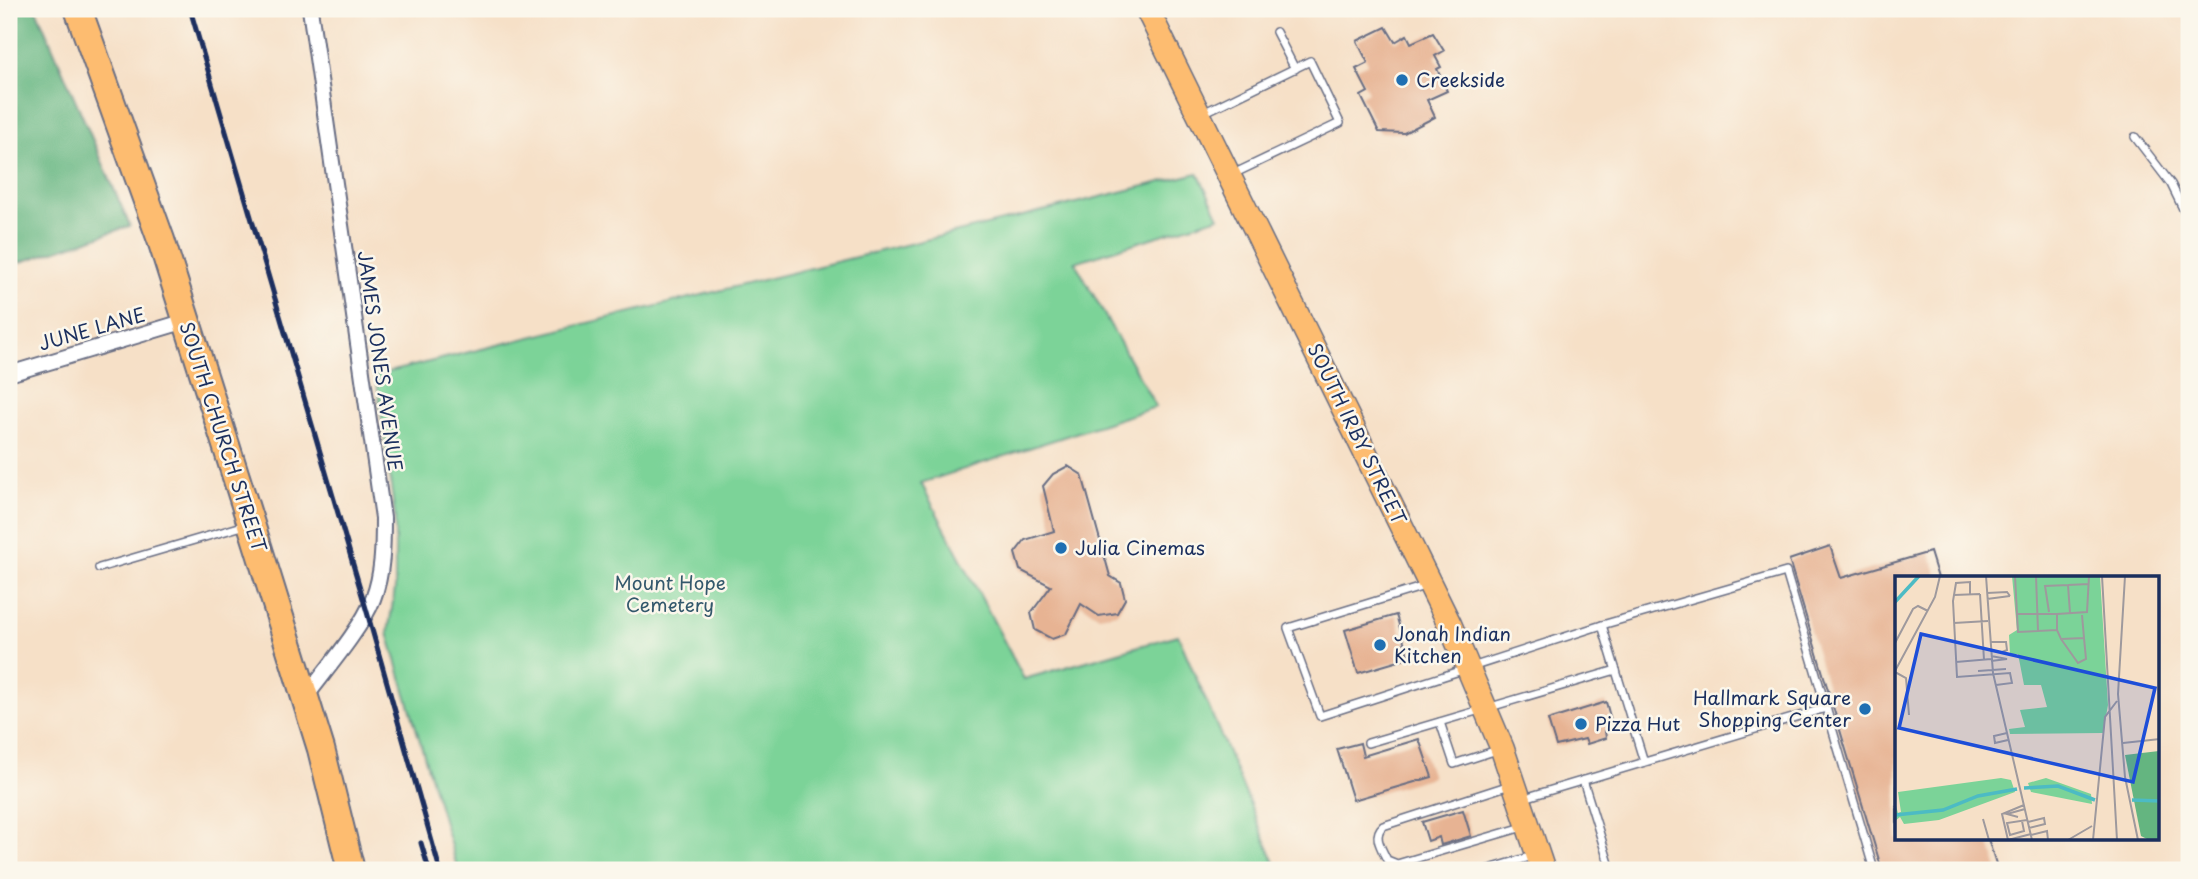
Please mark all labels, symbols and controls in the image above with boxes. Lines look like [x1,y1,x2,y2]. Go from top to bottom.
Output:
place label: Creekside [1416,65,1505,93]
marker: Creekside [1394,72,1410,88]
street label: JAMES JONES AVENUE [352,249,410,473]
street label: JUNE LANE [35,299,148,357]
street label: SOUTH CHURCH STREET [173,318,274,556]
street label: SOUTH IRBY STREET [1302,338,1414,529]
place label: Julia Cinemas [1075,533,1205,561]
marker: Julia Cinemas [1053,540,1069,556]
park label: Mount Hope Cemetery [614,568,726,618]
inset map [1895,576,2160,840]
place label: Jonah Indian Kitchen [1394,619,1511,669]
marker: Jonah Indian Kitchen [1372,637,1388,653]
place label: Hallmark Square Shopping Center [1693,683,1851,733]
marker: Hallmark Square Shopping Center [1857,701,1873,717]
place label: Pizza Hut [1595,709,1681,737]
marker: Pizza Hut [1573,716,1589,732]

